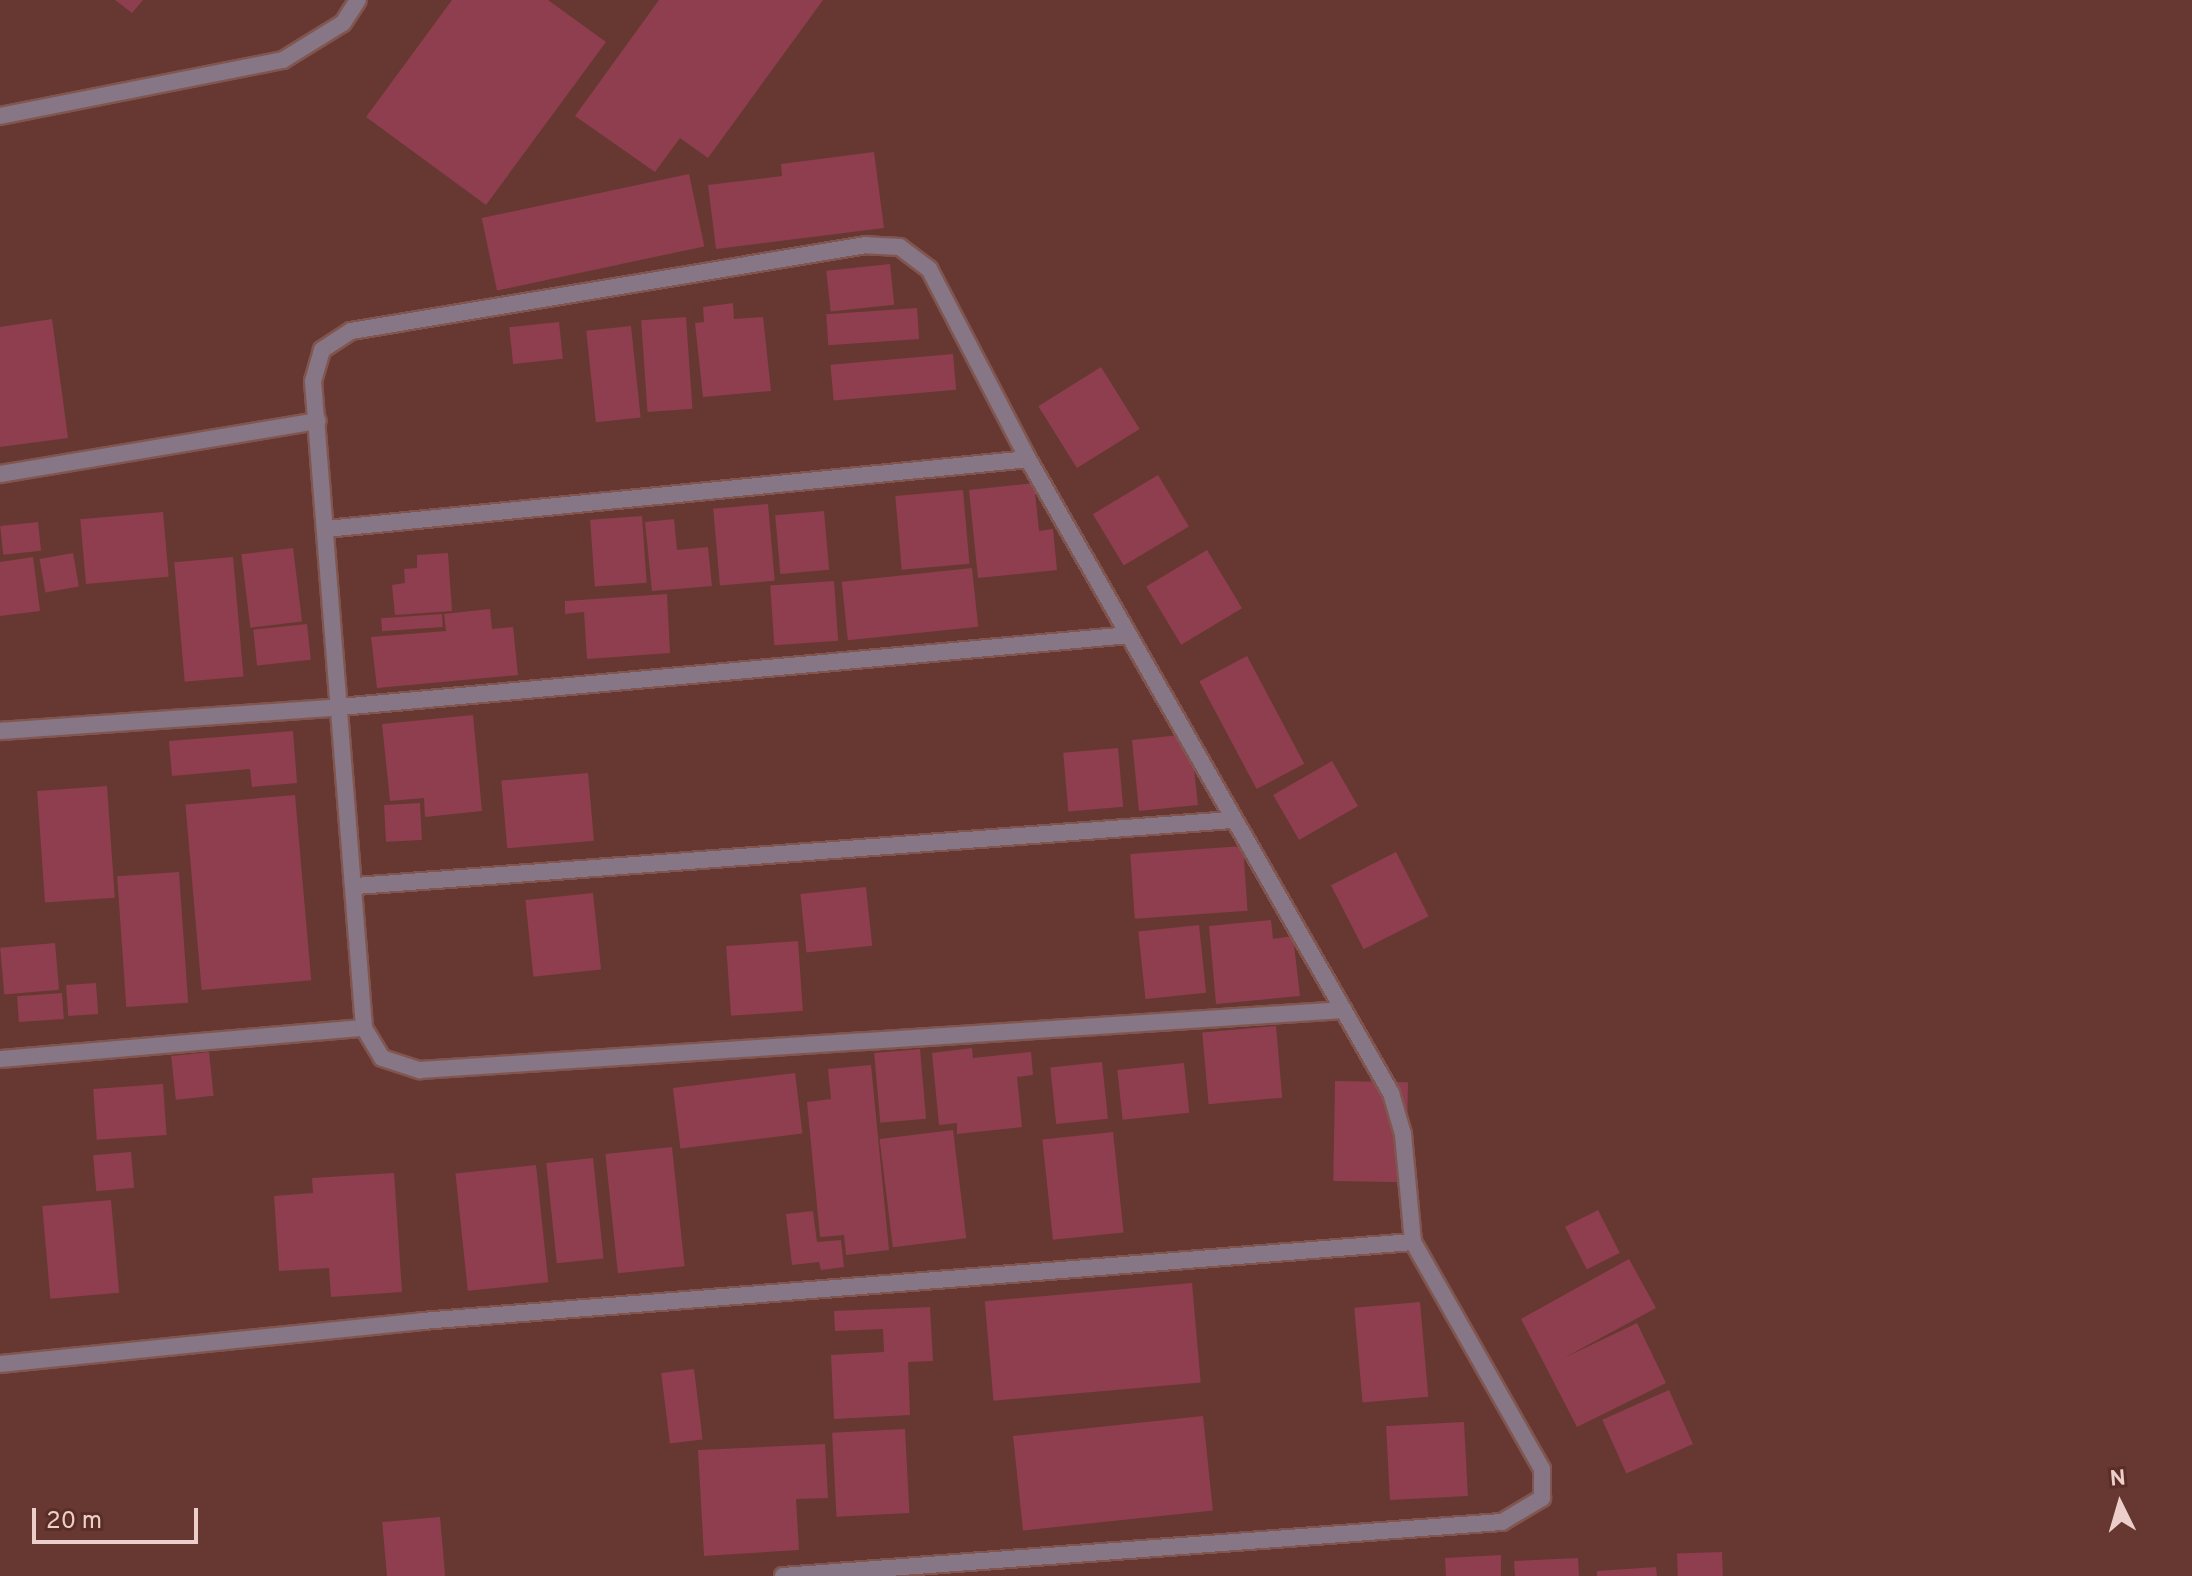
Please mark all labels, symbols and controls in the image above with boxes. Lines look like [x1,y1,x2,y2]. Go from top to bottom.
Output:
north arrow [2080,1464,2160,1544]
text: N [2109,1465,2127,1494]
scale bar [36,1492,202,1542]
text: 20 m [46,1507,102,1537]

